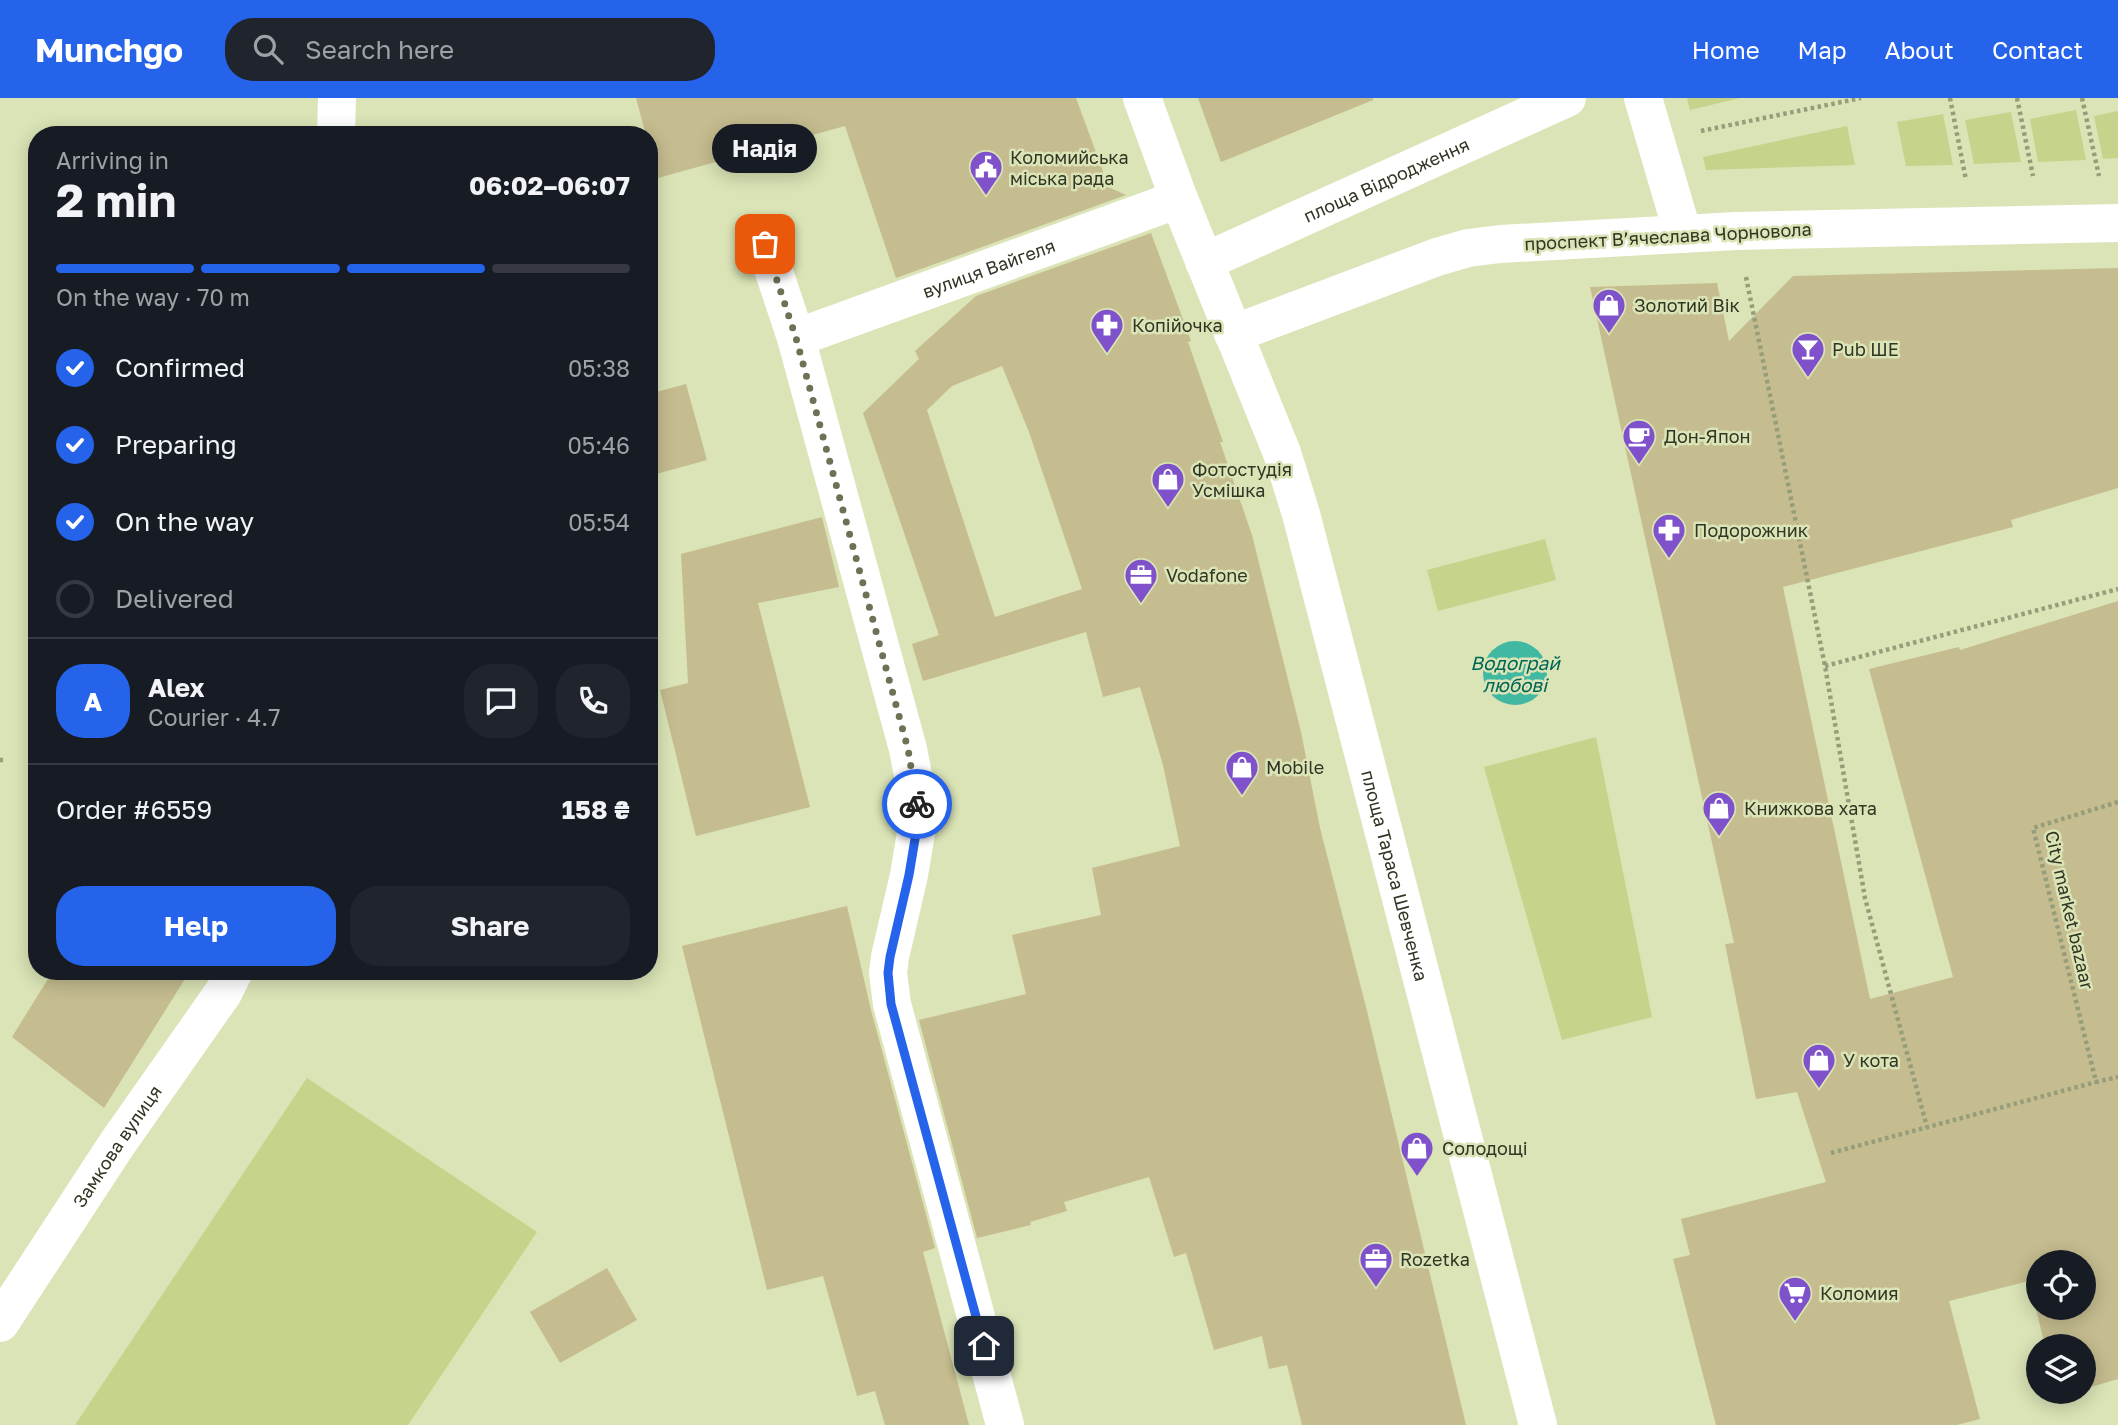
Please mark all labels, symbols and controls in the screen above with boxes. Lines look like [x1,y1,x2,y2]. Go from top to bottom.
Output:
search box [225,18,715,81]
text: Munchgo [35,30,183,69]
icon: search [249,30,287,68]
text: Search here [305,34,454,65]
text: Home [1692,35,1760,64]
text: Map [1798,35,1847,64]
text: About [1885,35,1954,64]
text: Contact [1992,35,2083,64]
callout: Надія [712,125,818,174]
street label: площа Відродження [1300,133,1473,227]
text: Надія [732,134,797,162]
text: Arriving in [56,146,169,174]
place label: Коломийська міська рада [1010,146,1129,189]
public building icon: Коломийська міська рада [967,148,1005,197]
text: 06:02–06:07 [469,170,630,201]
text: 2 min [56,172,176,227]
pin [735,214,795,274]
street label: проспект Вʼячеслава Чорновола [1524,217,1812,255]
icon: bag [746,225,784,263]
street label: вулиця Вайгеля [919,234,1058,302]
text: On the way · 70 m [56,283,250,311]
shop icon: Золотий Вік [1590,286,1628,335]
place label: Золотий Вік [1634,294,1740,316]
pharmacy icon: Копійочка [1088,306,1126,355]
place label: Копійочка [1132,314,1223,336]
bar icon: Pub ШЕ [1789,330,1827,379]
place label: Pub ШЕ [1832,338,1899,360]
icon: check [56,349,94,387]
text: Confirmed [115,352,245,383]
text: 05:38 [568,354,630,382]
cafe icon: Дон-Япон [1620,417,1658,466]
place label: Дон-Япон [1664,425,1751,447]
icon: check [56,426,94,464]
text: Preparing [115,429,237,460]
text: 05:46 [568,431,630,459]
place label: Фотостудія Усмішка [1192,458,1292,501]
shop icon: Фотостудія Усмішка [1149,460,1187,509]
icon: check [56,503,94,541]
text: On the way [115,506,254,537]
text: 05:54 [568,508,630,536]
pharmacy icon: Подорожник [1650,511,1688,560]
place label: Подорожник [1694,519,1808,541]
office icon: Vodafone [1122,556,1160,605]
place label: Vodafone [1166,564,1248,586]
text: Delivered [115,583,234,614]
water label: Водограй любові [1470,651,1561,696]
button: chat [464,664,538,738]
button: phone [556,664,630,738]
text: Alex [148,672,205,703]
text: A [84,686,102,717]
text: Courier · 4.7 [148,703,280,731]
shop icon: Mobile [1223,748,1261,797]
place label: Mobile [1266,756,1324,778]
street label: площа Тараса Шевченка [1357,767,1433,983]
courier [882,769,952,839]
icon: bike [898,785,936,823]
shop icon: Книжкова хата [1700,789,1738,838]
text: Order #6559 [56,794,212,825]
text: 158 ₴ [562,794,630,825]
place label: Книжкова хата [1744,797,1877,819]
street label: City market bazaar [2041,829,2099,991]
button: Help [56,886,336,966]
button: Share [350,886,630,966]
shop icon: У кота [1800,1041,1838,1090]
place label: У кота [1843,1049,1899,1071]
street label: Замкова вулиця [68,1081,166,1211]
shop icon: Солодощі [1398,1129,1436,1178]
place label: Солодощі [1442,1137,1528,1159]
office icon: Rozetka [1357,1240,1395,1289]
place label: Rozetka [1400,1248,1470,1270]
map controls [2026,1250,2096,1404]
button: locate [2026,1250,2096,1320]
supermarket icon: Коломия [1776,1274,1814,1323]
place label: Коломия [1820,1282,1898,1304]
pin [954,1316,1014,1376]
icon: home [965,1327,1003,1365]
button: layers [2026,1334,2096,1404]

